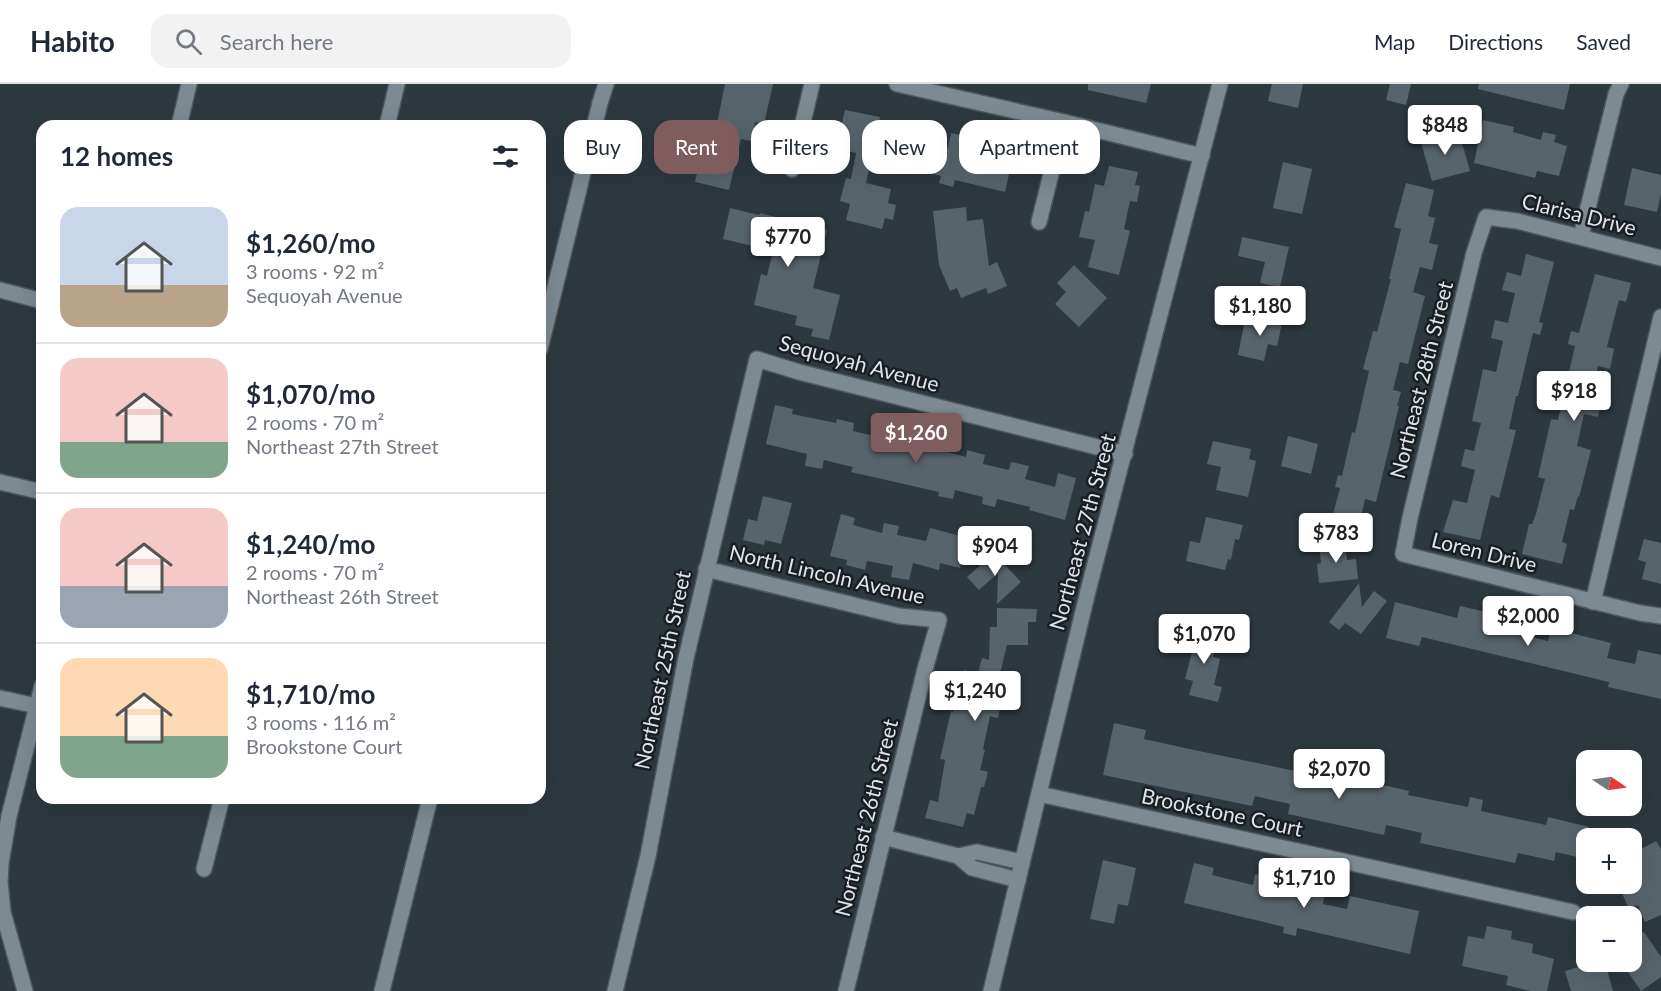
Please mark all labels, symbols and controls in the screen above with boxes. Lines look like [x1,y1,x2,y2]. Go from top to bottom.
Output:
search box [151,14,571,68]
text: Habito [30,24,115,58]
icon: search [172,25,205,58]
text: Search here [220,28,333,55]
text: Map [1374,29,1415,54]
text: Directions [1448,29,1543,54]
text: Saved [1576,29,1631,54]
pin: $848 [1409,105,1481,156]
text: $848 [1422,112,1468,136]
chip: Buy [564,120,642,174]
chip: Rent [654,120,739,174]
chip: Filters [751,120,850,174]
chip: New [862,120,947,174]
chip: Apartment [959,120,1100,174]
text: 12 homes [60,140,173,172]
icon: filters [489,140,522,173]
street label: Clarisa Drive [1520,187,1639,240]
pin: $770 [752,217,824,268]
text: $770 [765,224,811,248]
text: $1,260/mo [246,227,376,259]
icon: home [108,231,180,303]
text: 3 rooms · 92 m² [246,259,384,283]
street label: Northeast 28th Street [1384,278,1457,481]
text: Sequoyah Avenue [246,283,403,307]
pin: $1,180 [1211,286,1309,337]
text: $1,180 [1229,293,1291,317]
street label: Sequoyah Avenue [777,329,942,396]
pin: $918 [1538,371,1610,422]
text: $1,070/mo [246,378,376,410]
text: $918 [1551,378,1597,402]
icon: home [108,382,180,454]
text: 2 rooms · 70 m² [246,410,384,434]
pin: $1,260 [867,413,965,464]
text: $1,260 [885,420,947,444]
street label: Northeast 27th Street [1043,430,1120,633]
text: Northeast 27th Street [246,434,439,458]
pin: $783 [1300,513,1372,564]
text: $783 [1313,520,1359,544]
pin: $904 [959,526,1031,577]
street label: Loren Drive [1429,526,1539,577]
text: $1,240/mo [246,528,376,560]
icon: home [108,532,180,604]
text: $904 [972,533,1018,557]
street label: North Lincoln Avenue [727,539,928,608]
text: 2 rooms · 70 m² [246,560,384,584]
street label: Northeast 25th Street [628,568,695,771]
text: Northeast 26th Street [246,584,439,608]
pin: $2,000 [1479,596,1577,647]
text: $2,000 [1497,603,1559,627]
pin: $1,070 [1155,614,1253,665]
text: $1,070 [1173,621,1235,645]
pin: $1,240 [926,671,1024,722]
text: $1,710/mo [246,678,376,710]
text: $1,240 [944,678,1006,702]
icon: home [108,682,180,754]
text: 3 rooms · 116 m² [246,710,396,734]
street label: Northeast 26th Street [829,716,902,919]
text: Brookstone Court [246,734,402,758]
pin: $2,070 [1290,749,1388,800]
north arrow [1576,750,1642,816]
map controls [1576,750,1642,972]
text: $2,070 [1308,756,1370,780]
street label: Brookstone Court [1139,782,1306,841]
button: + [1576,828,1642,894]
pin: $1,710 [1255,858,1353,909]
text: $1,710 [1273,865,1335,889]
button: − [1576,906,1642,972]

